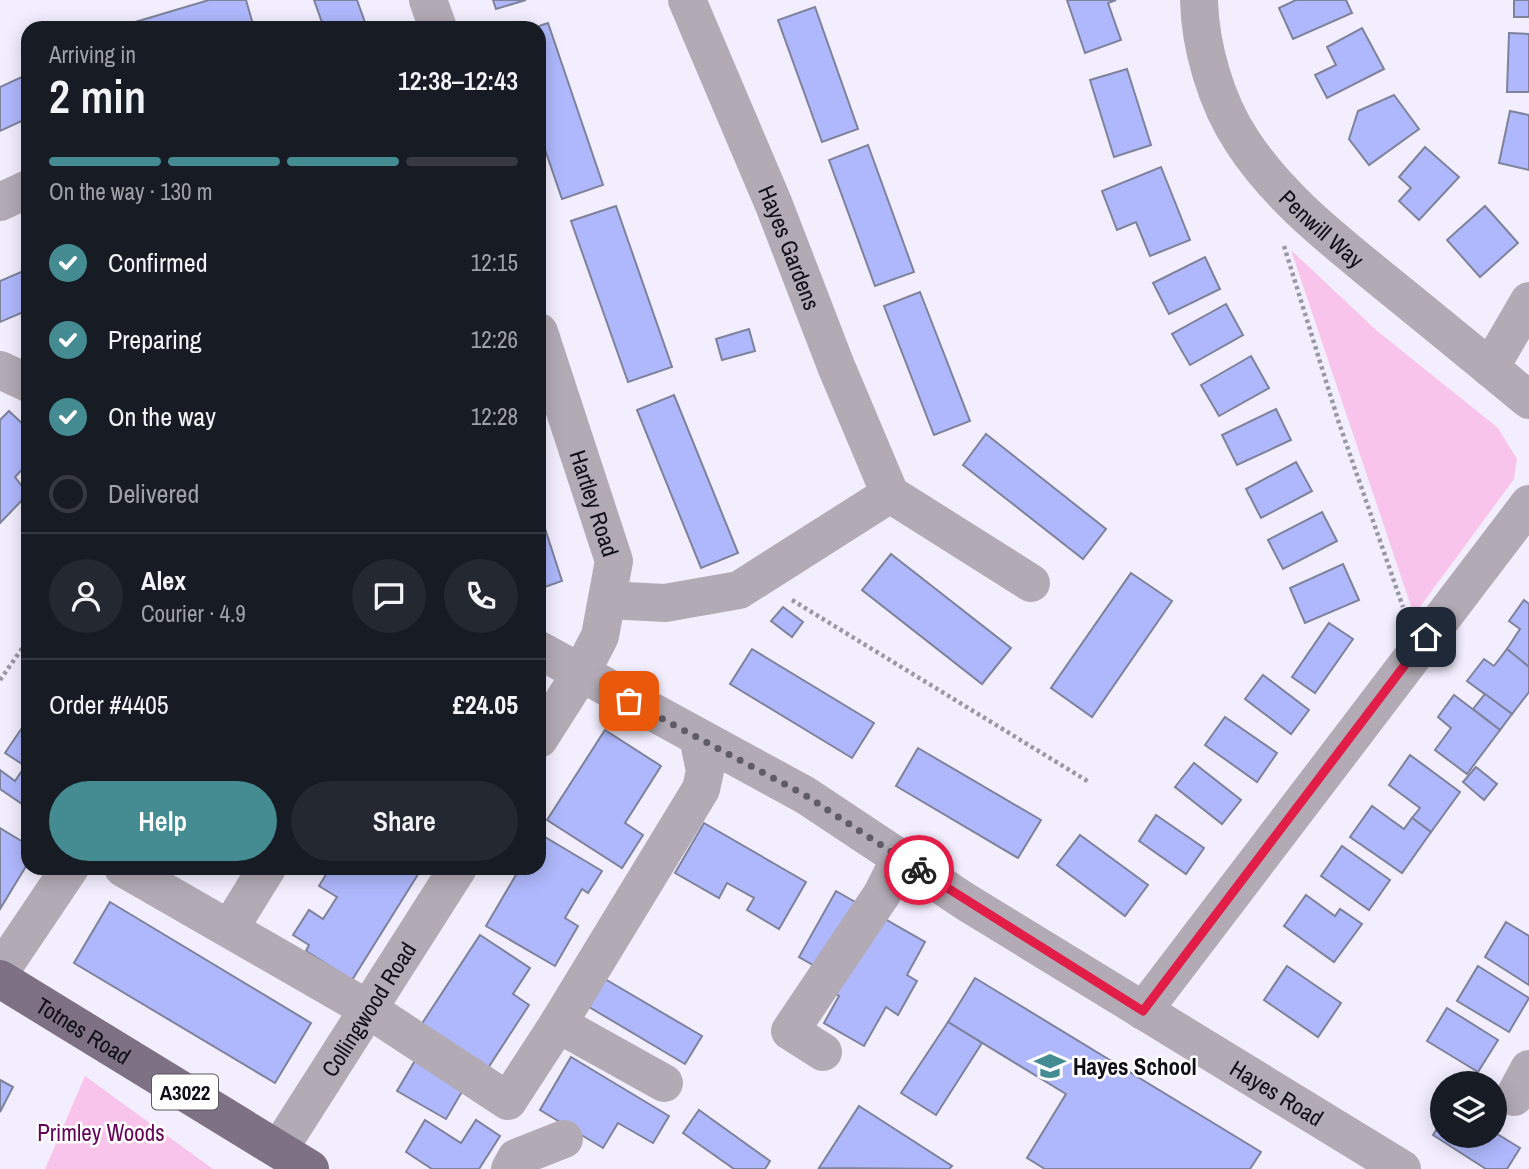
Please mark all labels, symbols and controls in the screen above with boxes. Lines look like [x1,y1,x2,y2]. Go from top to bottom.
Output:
text: Arriving in [49,39,136,70]
text: 12:38–12:43 [398,63,518,98]
text: 2 min [49,65,146,127]
text: On the way · 130 m [49,176,213,207]
street label: Hayes Gardens [752,180,828,314]
street label: Penwill Way [1273,183,1371,275]
icon: check [49,244,87,282]
text: Confirmed [108,245,208,280]
text: 12:15 [471,247,518,278]
icon: check [49,321,87,359]
text: Preparing [108,322,202,357]
text: 12:26 [471,324,518,355]
icon: check [49,398,87,436]
text: On the way [108,399,216,434]
text: 12:28 [471,401,518,432]
street label: Hartley Road [563,446,627,560]
text: Delivered [108,476,199,511]
button: person [49,559,123,633]
button: chat [352,559,426,633]
button: phone [444,559,518,633]
text: Alex [141,563,186,598]
text: Courier · 4.9 [141,598,246,629]
pin [1396,607,1456,667]
icon: home [1407,618,1445,656]
pin [599,671,659,731]
icon: bag [610,682,648,720]
text: Order #4405 [49,687,169,722]
text: £24.05 [453,687,518,722]
button: Help [49,781,277,861]
button: Share [291,781,518,861]
courier [884,835,954,905]
icon: bike [900,851,938,889]
street label: Collingwood Road [314,936,423,1082]
street label: Totnes Road [30,989,137,1071]
school or university icon: Hayes School [1033,1049,1067,1083]
place label: Hayes School [1073,1051,1197,1082]
street label: Hayes Road [1225,1052,1329,1133]
map controls [1430,1071,1507,1148]
button: layers [1430,1071,1507,1148]
road number: A3022 [152,1074,218,1110]
park label: Primley Woods [37,1117,165,1148]

